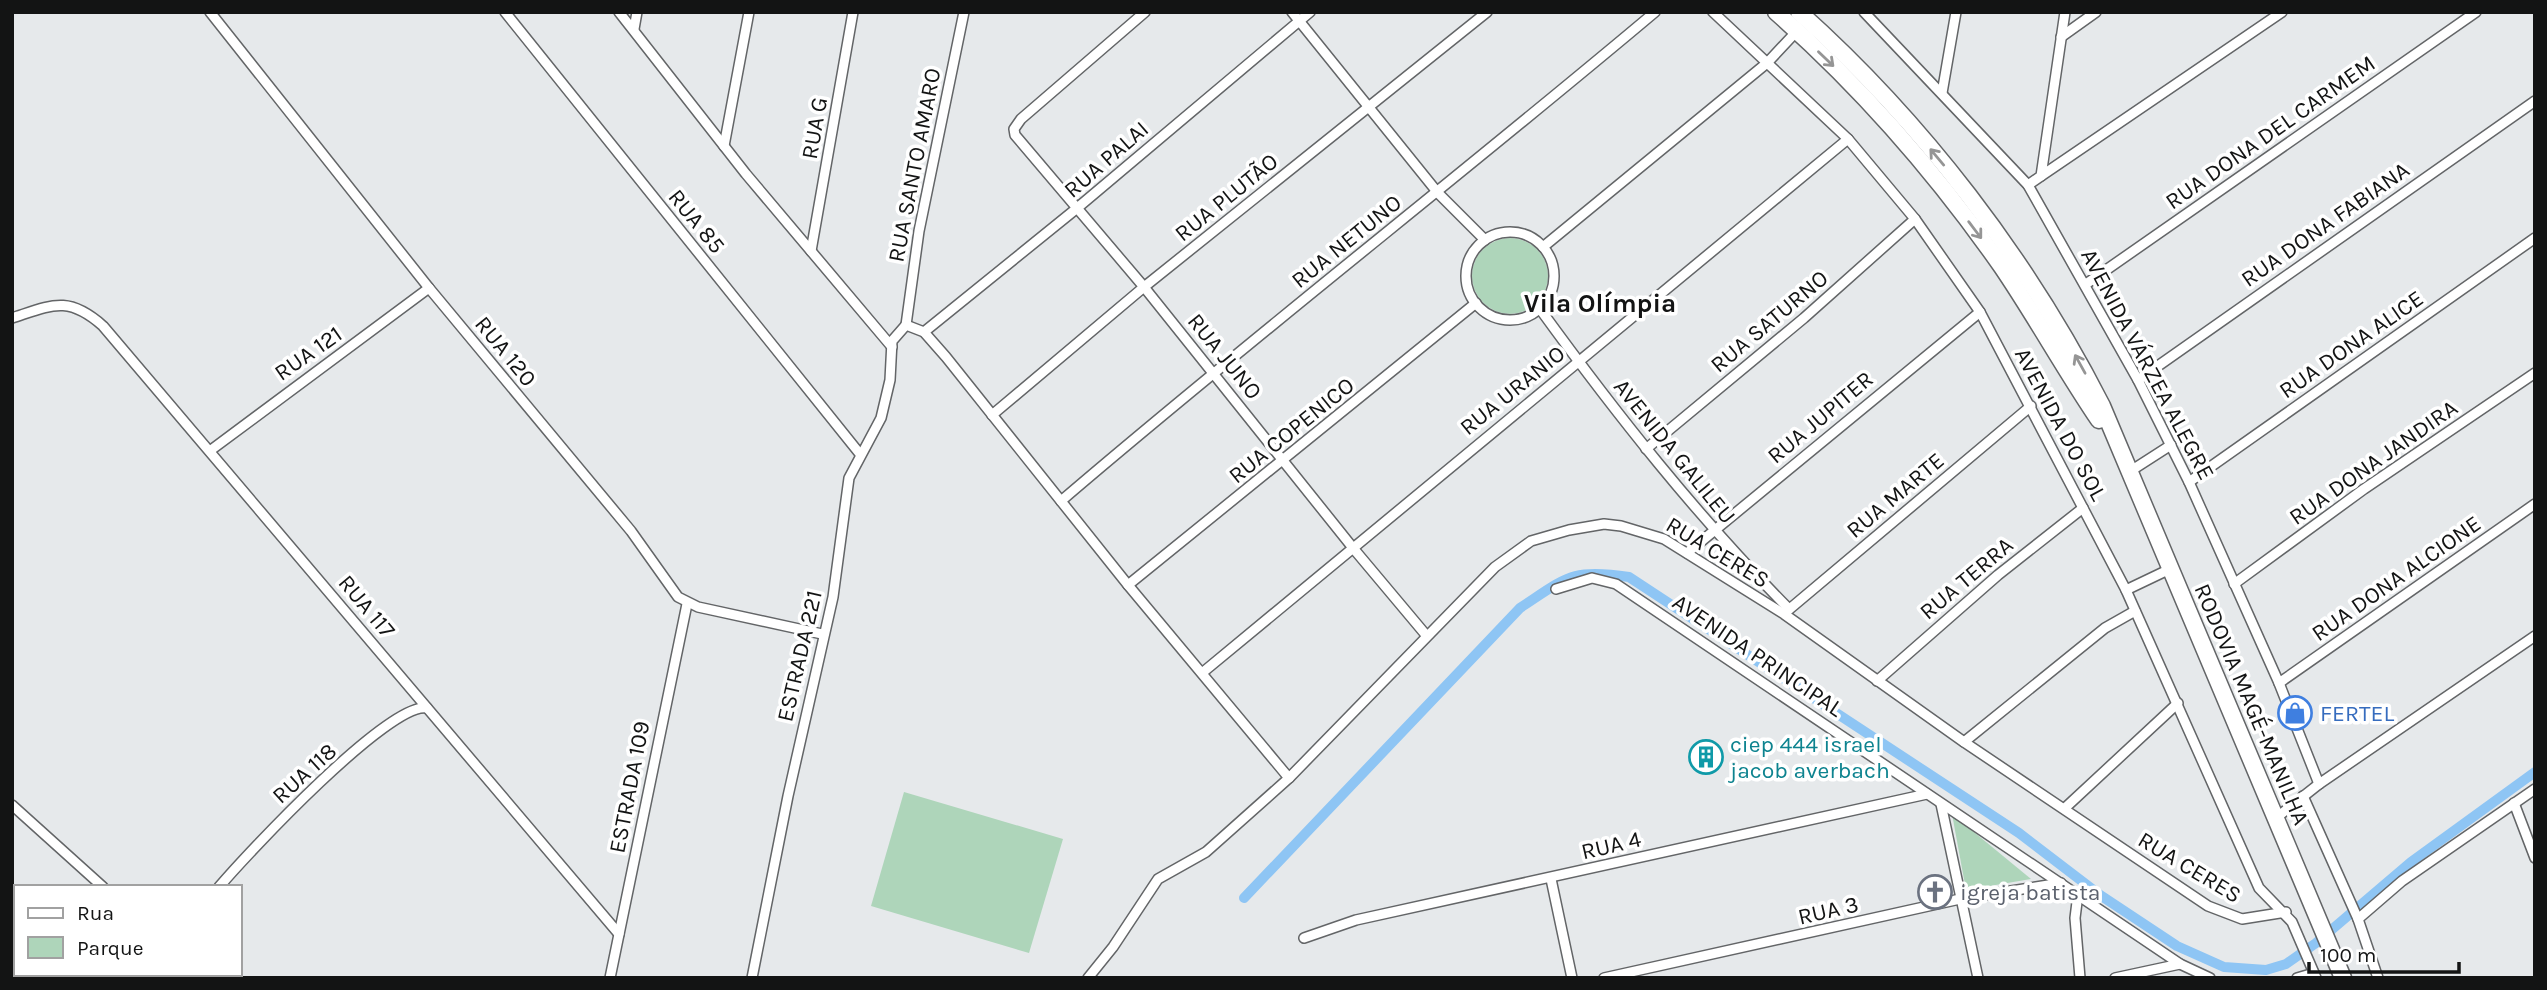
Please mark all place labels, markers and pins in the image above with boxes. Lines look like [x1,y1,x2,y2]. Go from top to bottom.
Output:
shop icon: FERTEL [2276,694,2314,732]
place label: FERTEL [2320,700,2395,727]
place label: ciep 444 israel jacob averbach [1728,731,1890,784]
building icon: ciep 444 israel jacob averbach [1687,738,1725,776]
church icon: igreja batista [1916,873,1954,911]
place label: igreja batista [1960,879,2100,906]

